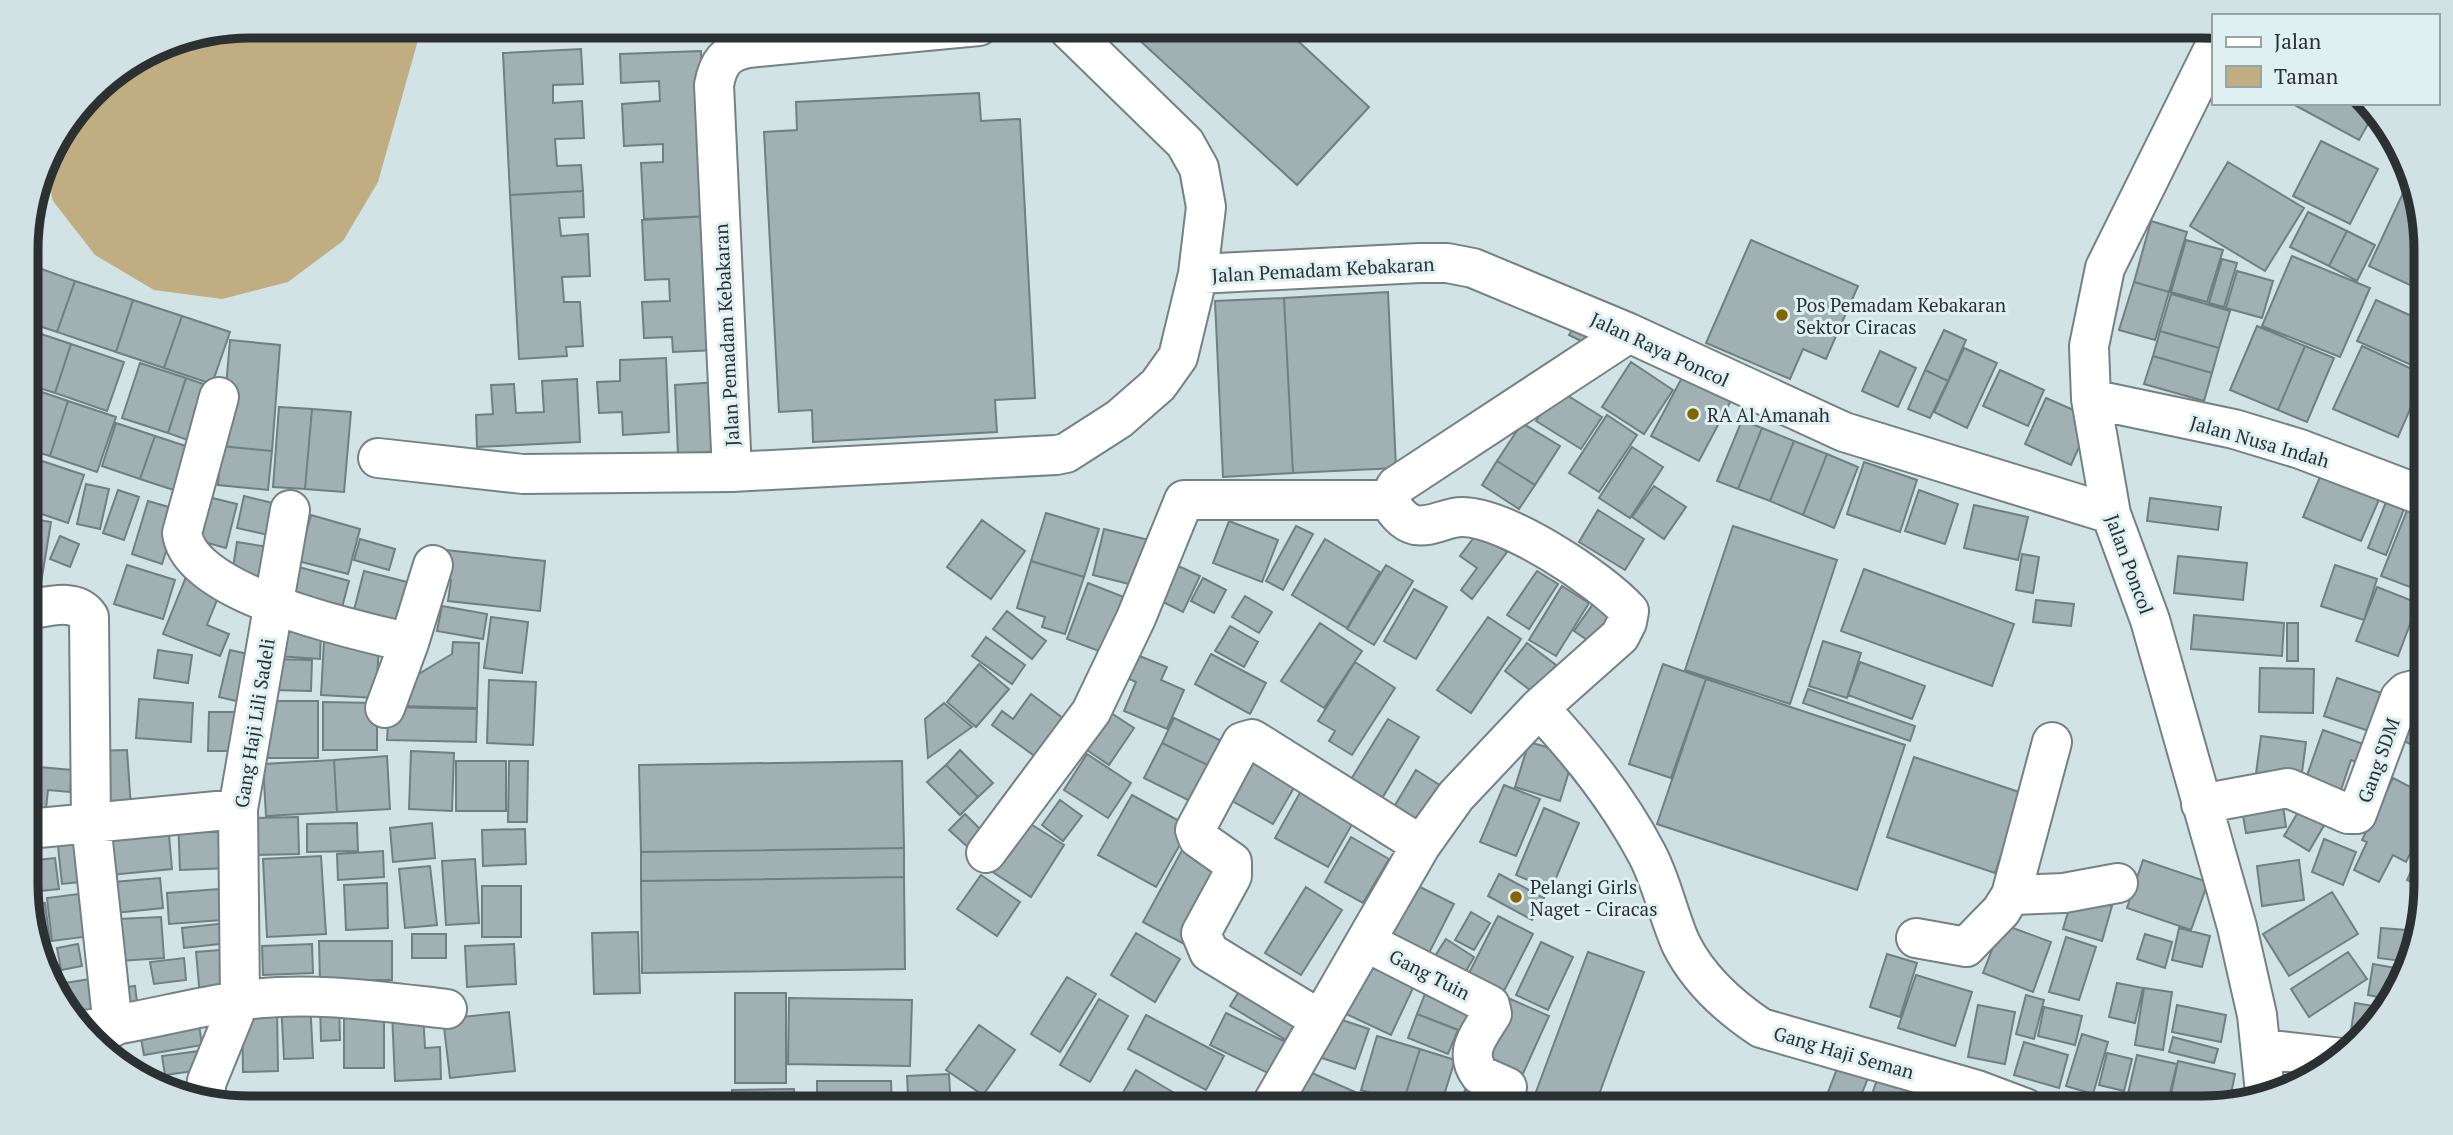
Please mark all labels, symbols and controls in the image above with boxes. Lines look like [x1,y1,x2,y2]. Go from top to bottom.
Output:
legend [2212,14,2439,105]
text: Jalan [2274,27,2322,55]
text: Taman [2274,62,2339,90]
street label: Jalan Pemadam Kebakaran [708,223,744,447]
street label: Jalan Pemadam Kebakaran [1211,251,1435,287]
place label: Pos Pemadam Kebakaran Sektor Ciracas [1796,292,2006,339]
street label: Jalan Raya Poncol [1587,306,1733,392]
marker: Pos Pemadam Kebakaran Sektor Ciracas [1774,307,1790,323]
place label: RA Al Amanah [1707,402,1830,427]
marker: RA Al Amanah [1685,406,1701,422]
street label: Jalan Nusa Indah [2187,409,2333,473]
street label: Jalan Poncol [2100,511,2160,617]
street label: Gang Haji Lili Sadeli [228,636,280,810]
street label: Gang SDM [2351,714,2405,806]
place label: Pelangi Girls Naget - Ciracas [1530,874,1657,921]
marker: Pelangi Girls Naget - Ciracas [1508,889,1524,905]
street label: Gang Tuin [1385,943,1475,1005]
street label: Gang Haji Seman [1771,1020,1917,1084]

